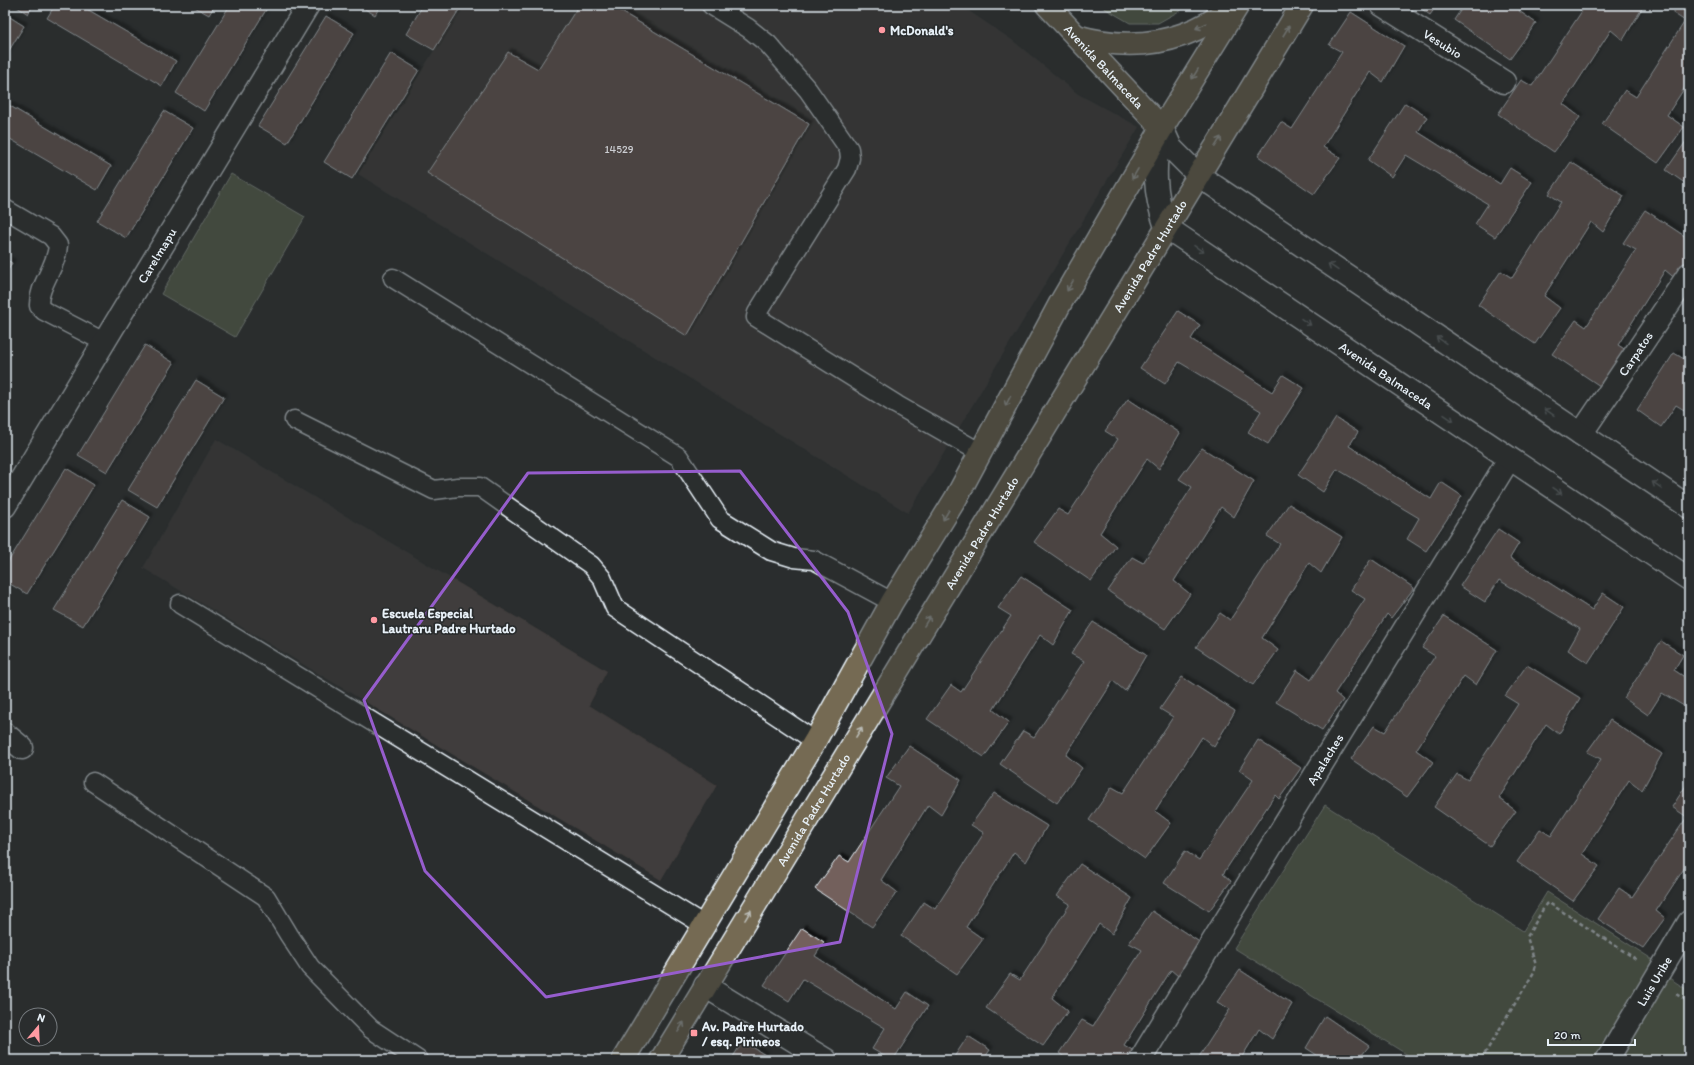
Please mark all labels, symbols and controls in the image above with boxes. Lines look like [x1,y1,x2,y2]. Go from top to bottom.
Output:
street label: Avenida Balmaceda [1061,22,1147,112]
place label: McDonald's [890,23,954,38]
one-way arrow [1196,23,1208,30]
marker: McDonald's [877,25,887,35]
one-way arrow [1282,26,1290,37]
street label: Vesubio [1420,26,1465,62]
one-way arrow [1191,68,1199,80]
one-way arrow [1215,136,1223,148]
house number: 14529 [604,143,634,156]
one-way arrow [1131,168,1139,180]
street label: Avenida Padre Hurtado [1110,197,1190,315]
street label: Carelmapu [135,225,180,286]
one-way arrow [1193,245,1204,253]
one-way arrow [1328,263,1339,271]
one-way arrow [1065,280,1073,292]
one-way arrow [1301,318,1312,326]
street label: Carpatos [1615,329,1656,379]
one-way arrow [1435,335,1447,343]
street label: Avenida Balmaceda [1336,339,1436,413]
one-way arrow [1004,395,1011,407]
one-way arrow [1544,408,1555,416]
one-way arrow [1443,414,1454,422]
street label: Avenida Padre Hurtado [942,474,1022,592]
one-way arrow [1651,481,1662,489]
one-way arrow [1551,487,1562,495]
one-way arrow [941,509,949,521]
place label: Escuela Especial Lautraru Padre Hurtado [382,606,516,636]
marker: Escuela Especial Lautraru Padre Hurtado [369,615,379,625]
one-way arrow [923,616,931,627]
one-way arrow [856,726,864,738]
street label: Apalaches [1304,731,1347,788]
street label: Avenida Padre Hurtado [774,750,854,869]
one-way arrow [745,909,753,921]
street label: Luis Uribe [1634,953,1675,1009]
north arrow [18,1007,58,1047]
text: N [35,1011,47,1025]
place label: Av. Padre Hurtado / esq. Pirineos [701,1019,804,1050]
scale bar [1548,1021,1635,1047]
one-way arrow [677,1022,685,1033]
marker: Av. Padre Hurtado / esq. Pirineos [689,1028,699,1038]
text: 20 m [1554,1028,1581,1042]

